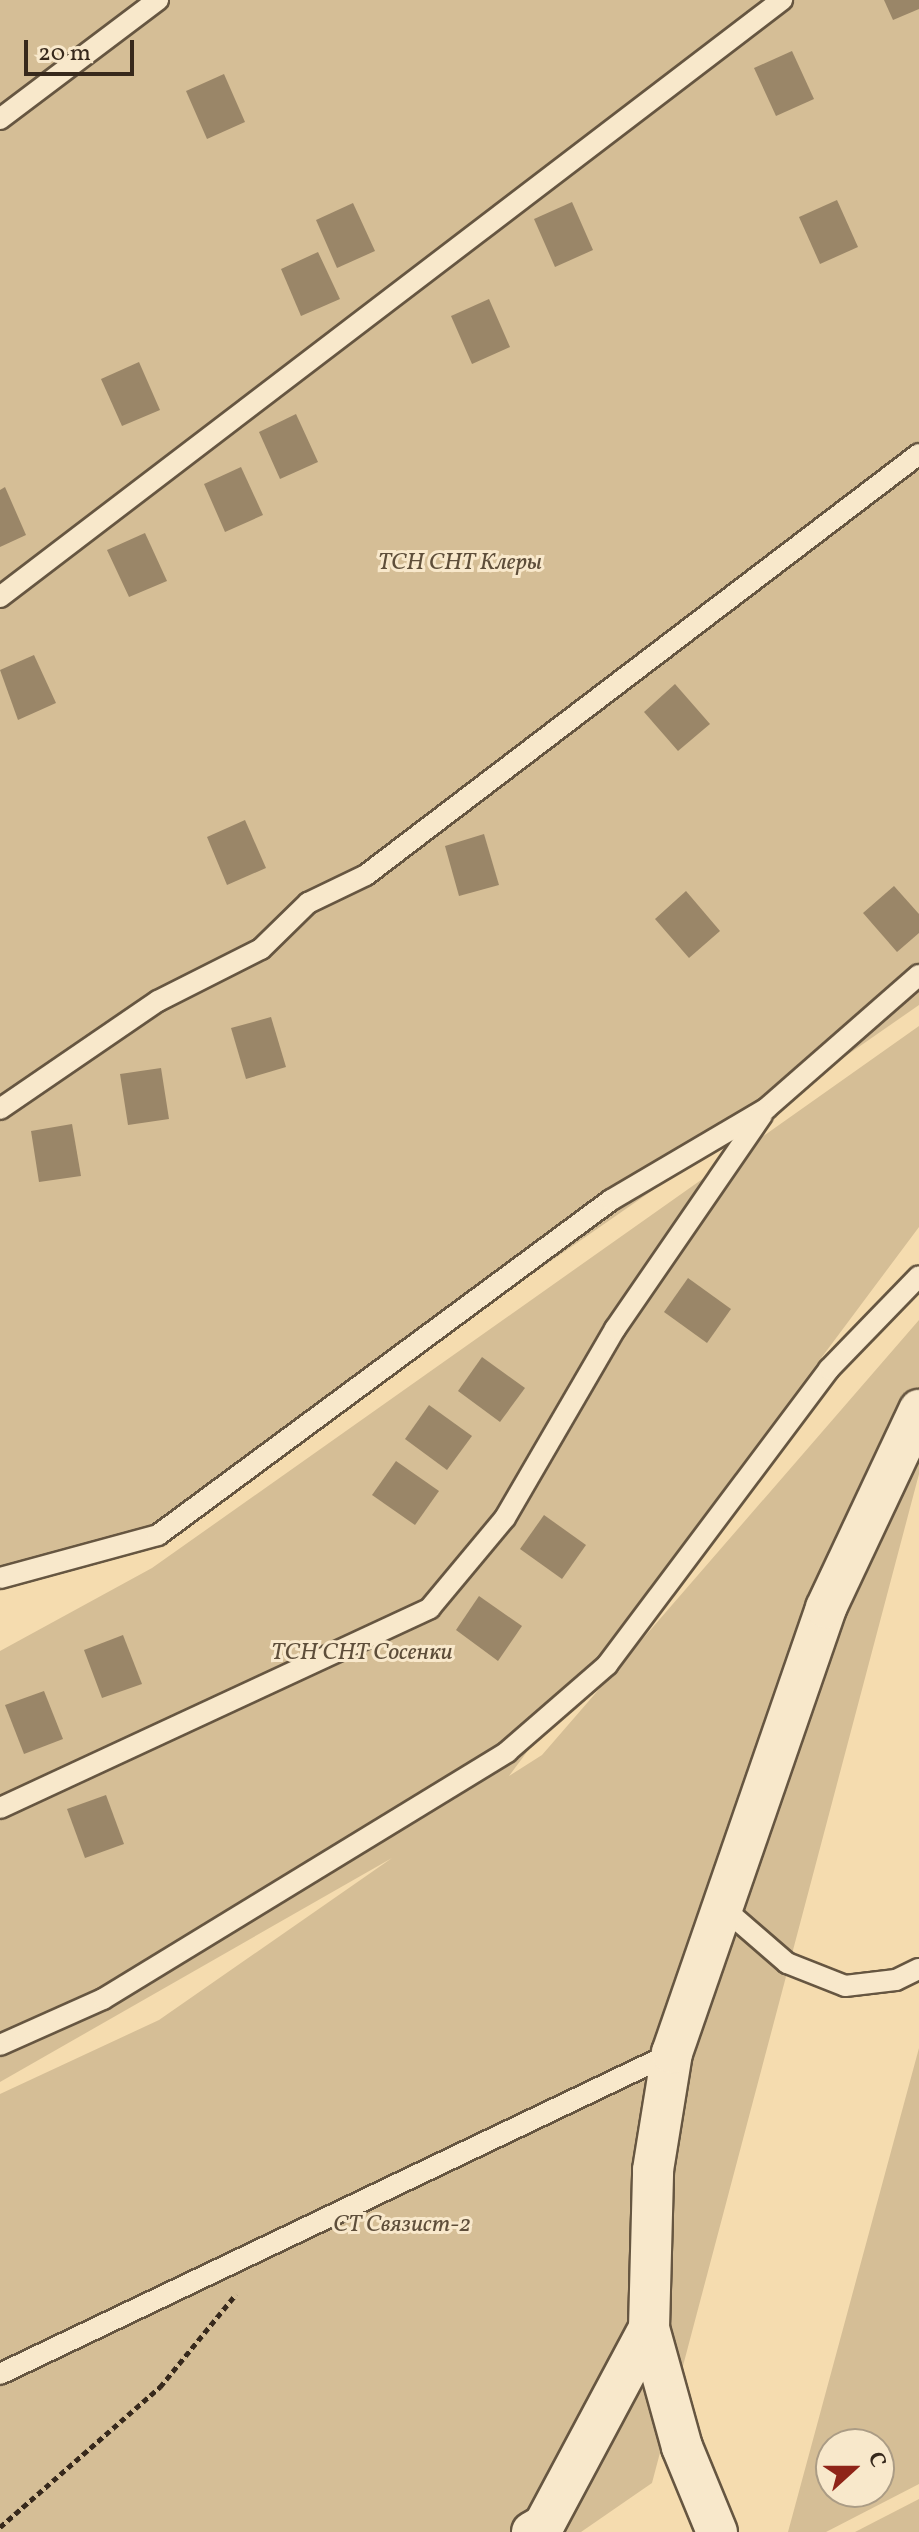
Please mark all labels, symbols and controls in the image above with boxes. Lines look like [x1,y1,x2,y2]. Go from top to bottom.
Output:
scale bar [28,24,138,74]
text: 20 m [38,37,91,71]
park label: ТСН СНТ Клеры [378,550,542,578]
park label: ТСН СНТ Сосенки [271,1640,453,1668]
park label: СТ Связист-2 [333,2212,471,2240]
north arrow [815,2428,895,2508]
text: С [859,2448,893,2472]

